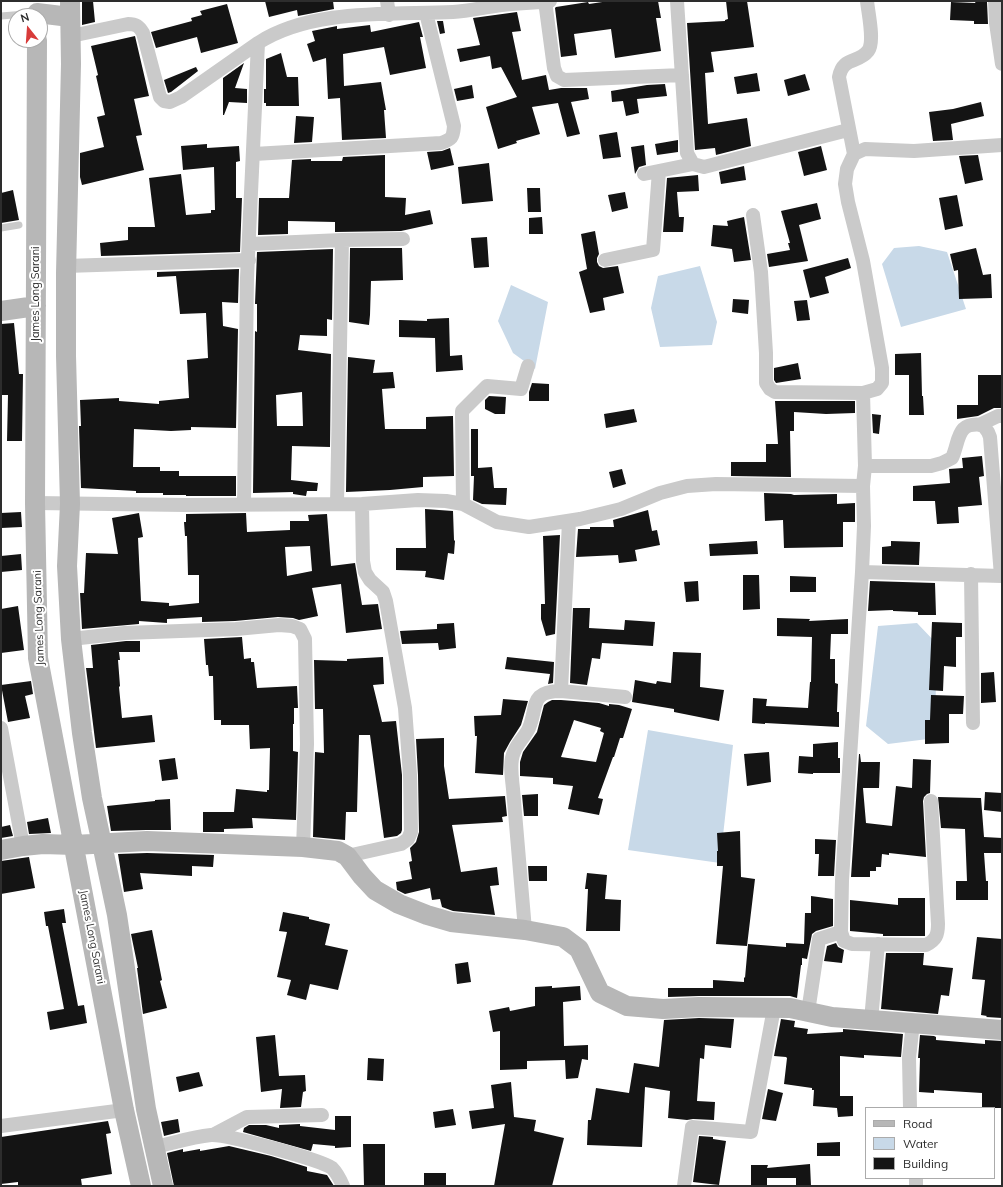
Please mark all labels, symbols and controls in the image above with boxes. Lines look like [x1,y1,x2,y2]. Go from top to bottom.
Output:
north arrow [8,8,48,48]
text: N [19,10,31,25]
street label: James Long Sarani [29,246,43,342]
street label: James Long Sarani [31,570,47,666]
street label: James Long Sarani [76,889,108,985]
legend [865,1107,995,1179]
text: Road [903,1116,932,1131]
text: Water [903,1136,938,1151]
text: Building [903,1156,948,1171]

